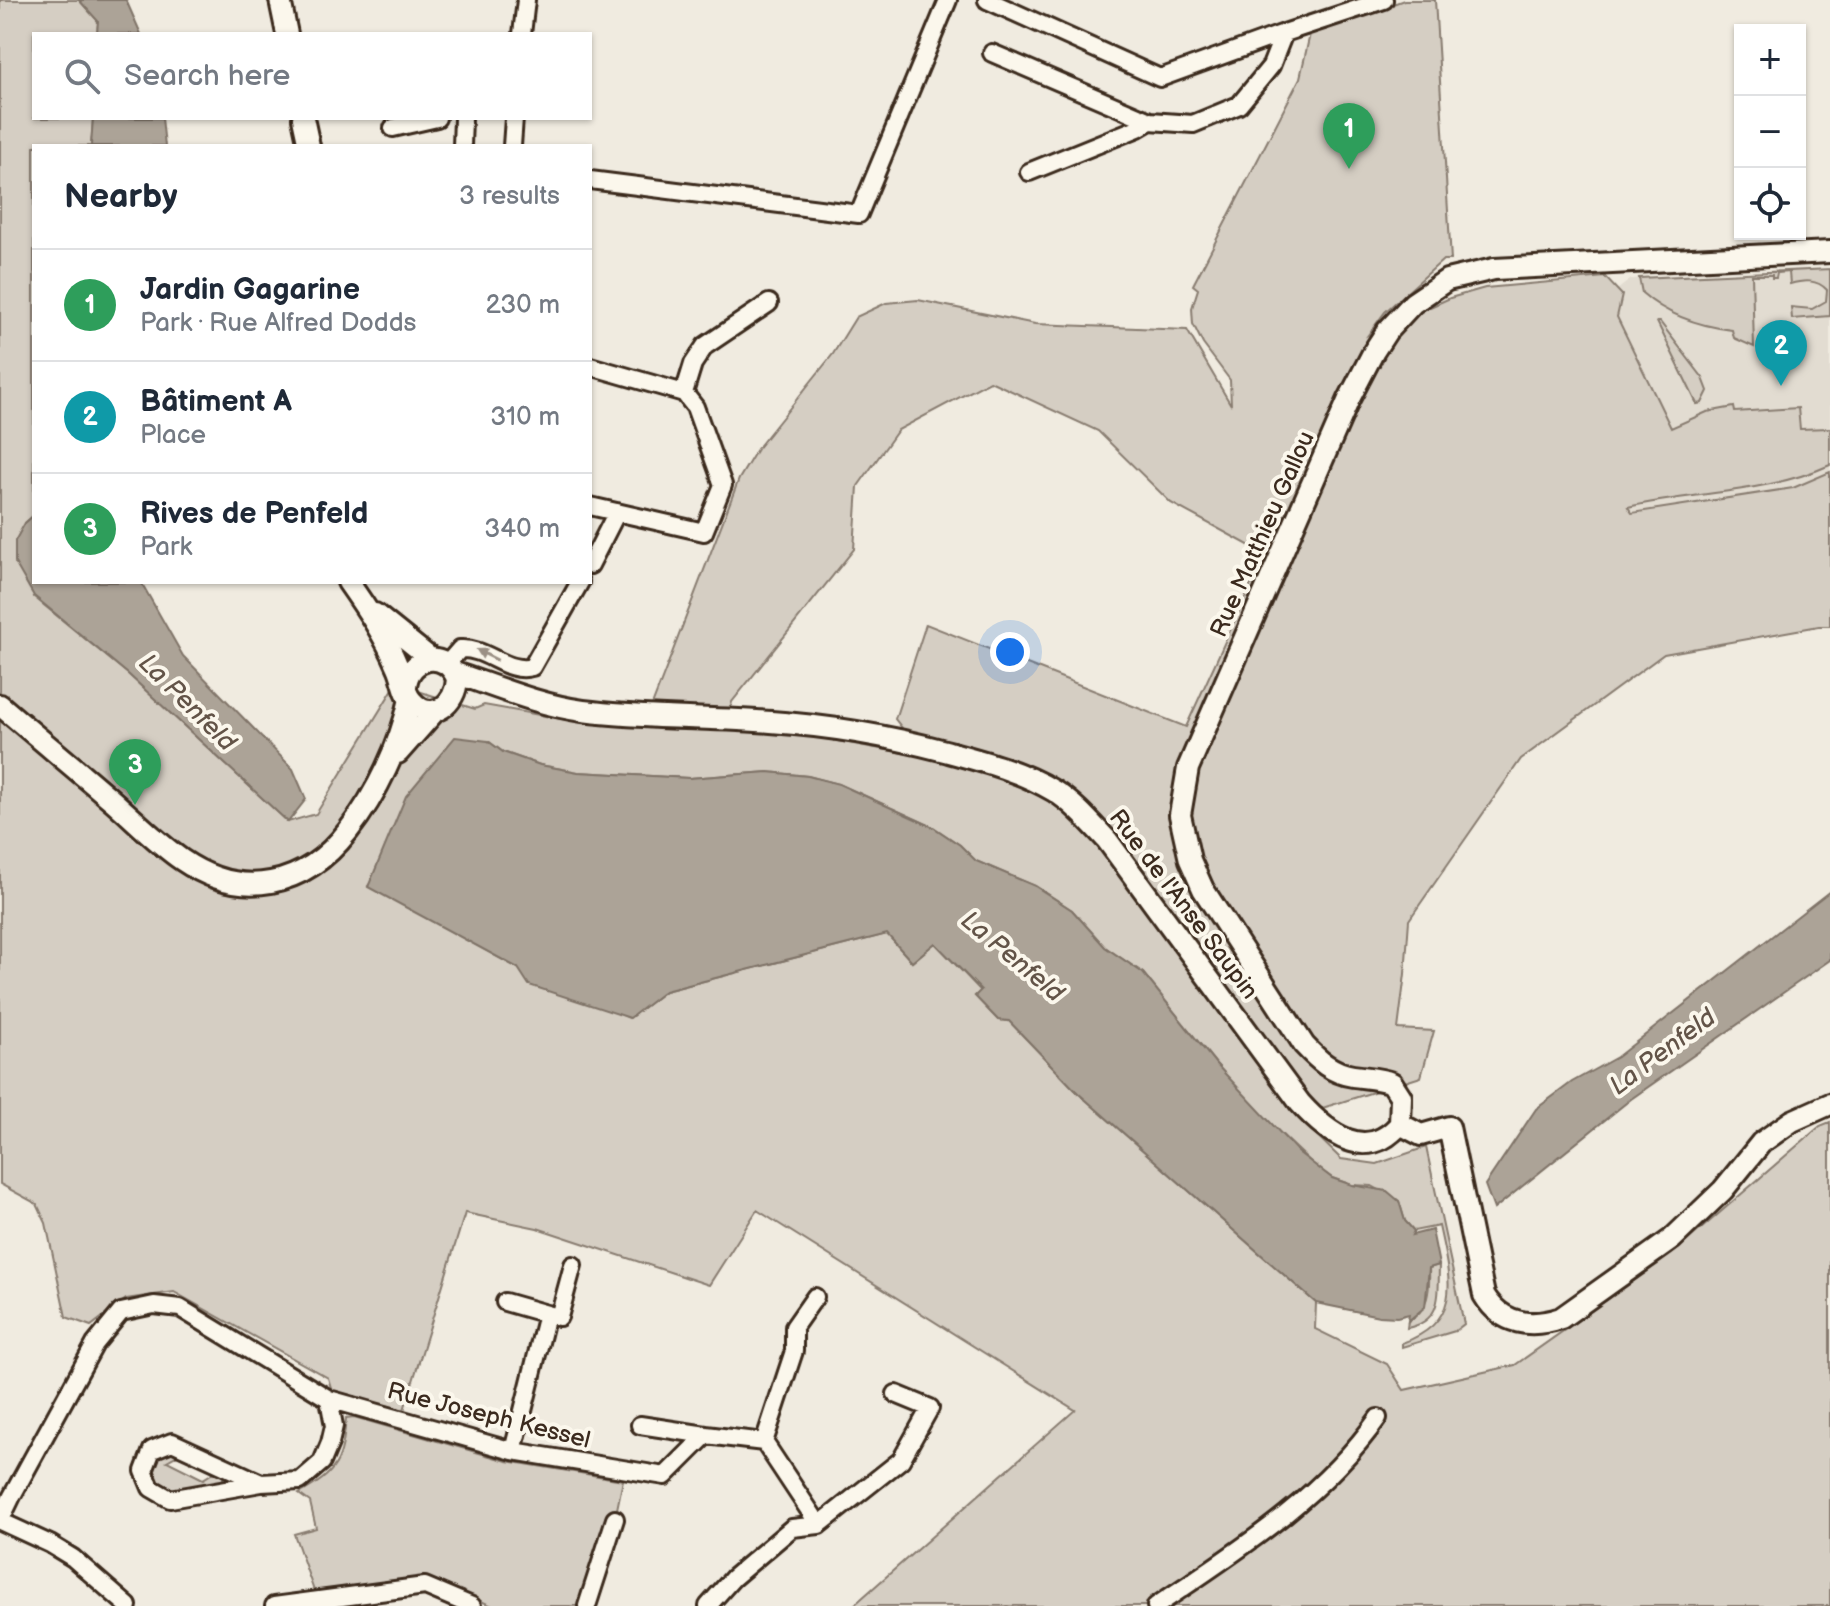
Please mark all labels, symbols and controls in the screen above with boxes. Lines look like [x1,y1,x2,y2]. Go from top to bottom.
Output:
map controls [1734,24,1806,240]
button: + [1734,24,1806,96]
search box [32,32,592,120]
icon: search [60,54,104,98]
text: Search here [124,58,290,94]
button: − [1734,96,1806,168]
pin: 1 [1323,103,1375,169]
button: locate [1734,168,1806,240]
text: Nearby [64,176,178,217]
text: 3 results [459,181,560,212]
text: Jardin Gagarine [140,272,360,308]
text: 1 [85,290,95,321]
text: 230 m [485,290,560,321]
text: Park · Rue Alfred Dodds [140,308,416,339]
pin: 2 [1755,320,1807,386]
text: Bâtiment A [140,384,292,420]
text: 2 [82,402,98,433]
text: 310 m [490,402,560,433]
text: Place [140,420,206,451]
street label: Rue Matthieu Gallou [1204,427,1321,642]
text: Rives de Penfeld [140,496,368,532]
text: 3 [82,514,98,545]
text: 340 m [484,514,560,545]
text: Park [140,532,192,563]
your location [990,632,1030,672]
water label: La Penfeld [132,648,243,759]
one-way arrow [476,648,499,662]
pin: 3 [109,739,161,805]
street label: Rue de l'Anse Saupin [1103,804,1264,1005]
water label: La Penfeld [954,905,1071,1010]
water label: La Penfeld [1604,1002,1723,1102]
street label: Rue Joseph Kessel [384,1376,593,1455]

